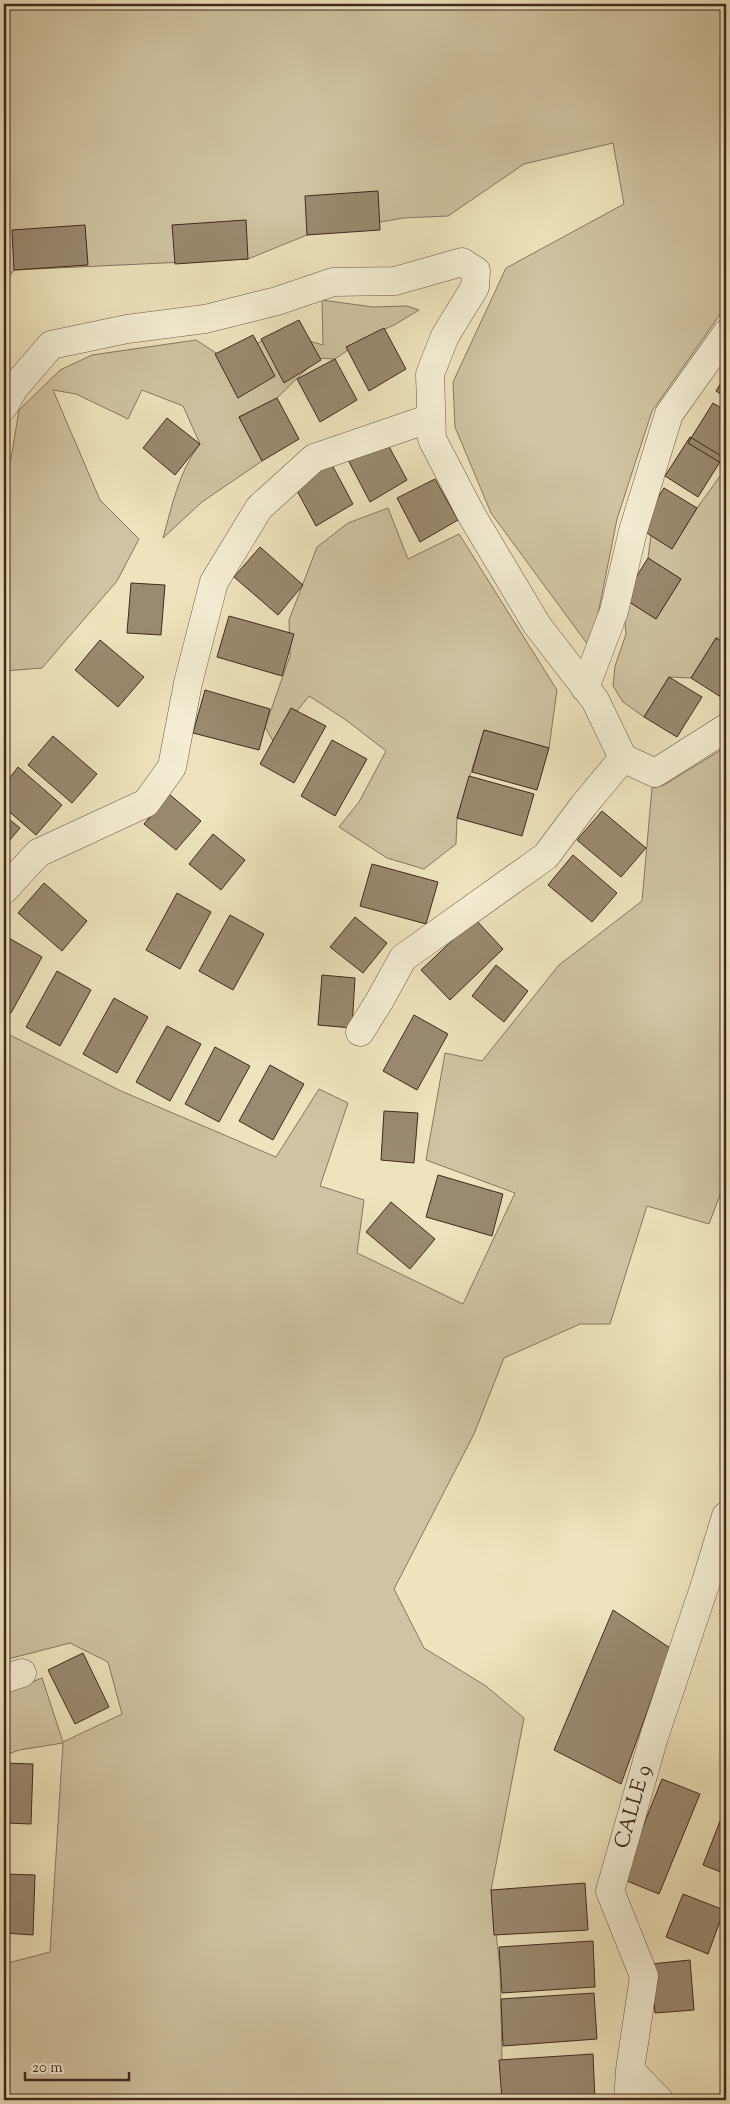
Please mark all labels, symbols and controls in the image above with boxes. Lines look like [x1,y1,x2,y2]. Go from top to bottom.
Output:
street label: CALLE 9 [608,1762,660,1852]
scale bar [25,2049,129,2081]
text: 20 m [32,2058,63,2079]

